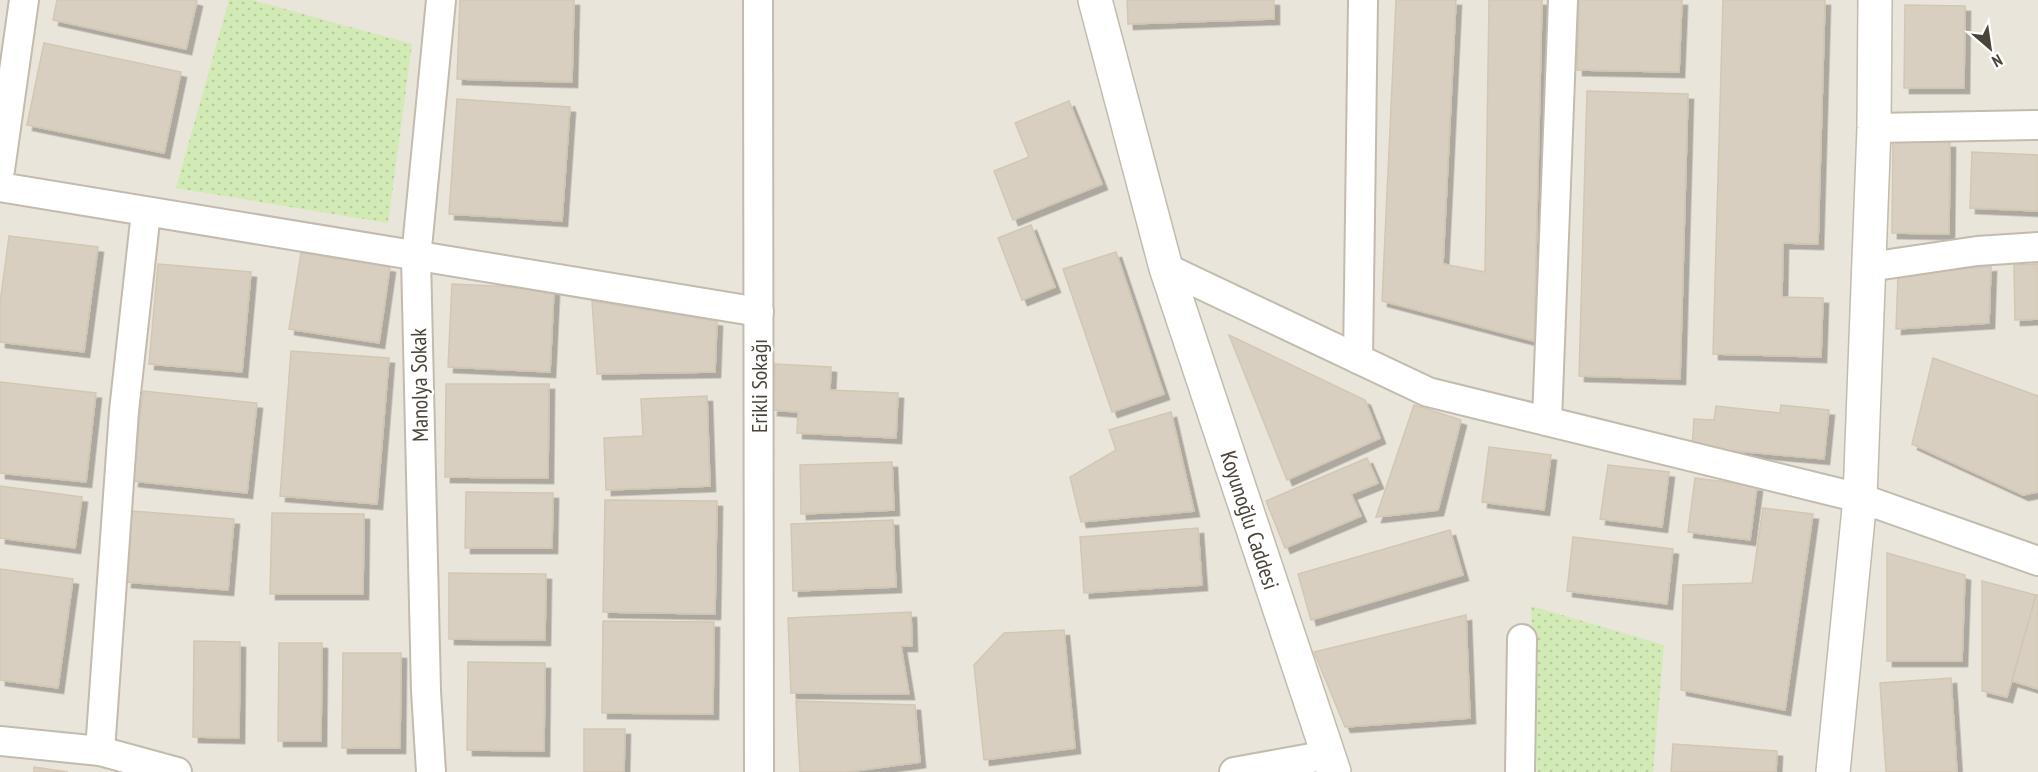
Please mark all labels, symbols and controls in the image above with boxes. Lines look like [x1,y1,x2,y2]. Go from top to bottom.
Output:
north arrow [1960,18,2020,78]
text: N [1989,50,2006,72]
street label: Manolya Sokak [404,327,434,442]
street label: Erikli Sokağı [745,339,773,433]
street label: Koyunoğlu Caddesi [1214,447,1286,593]

